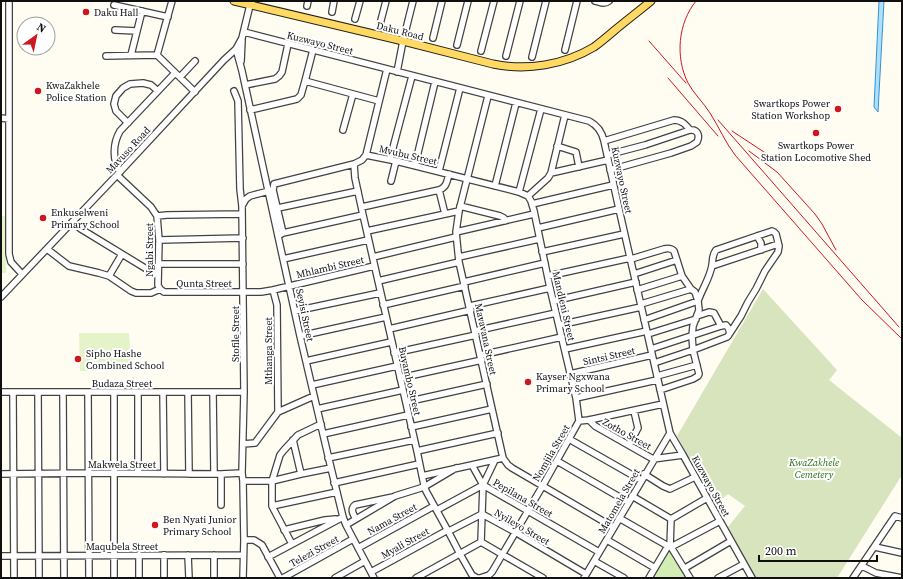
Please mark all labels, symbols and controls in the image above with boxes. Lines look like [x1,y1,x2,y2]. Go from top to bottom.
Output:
place label: Daku Hall [94,6,139,19]
marker: Daku Hall [81,7,91,17]
north arrow [16,16,56,56]
street label: Daku Road [375,19,425,43]
text: N [34,20,49,37]
street label: Kuzwayo Street [285,28,355,58]
place label: KwaZakhele Police Station [46,79,107,104]
marker: KwaZakhele Police Station [33,86,43,96]
place label: Swartkops Power Station Workshop [751,97,831,122]
marker: Swartkops Power Station Workshop [833,104,843,114]
street label: Mavuso Road [103,124,153,176]
marker: Swartkops Power Station Locomotive Shed [811,128,821,138]
place label: Swartkops Power Station Locomotive Shed [761,139,871,164]
street label: Mvubu Street [378,142,439,168]
street label: Kuzwayo Street [609,145,636,215]
place label: Enkuselweni Primary School [51,206,120,231]
marker: Enkuselweni Primary School [38,213,48,223]
street label: Ngabi Street [143,222,156,277]
street label: Mhlambi Street [295,253,366,281]
street label: Mandleni Street [550,270,578,343]
street label: Qunta Street [176,277,232,290]
street label: Seyisi Street [293,287,317,343]
street label: Mavavana Street [472,302,500,377]
street label: Stofile Street [229,305,242,362]
street label: Mthanga Street [262,316,275,385]
street label: Sintsi Street [582,344,637,368]
street label: Buyambo Street [396,345,424,417]
place label: Sipho Hashe Combined School [86,347,164,372]
marker: Sipho Hashe Combined School [73,354,83,364]
place label: Kayser Ngxwana Primary School [536,370,611,395]
street label: Budaza Street [92,377,153,390]
marker: Kayser Ngxwana Primary School [523,377,533,387]
street label: Zotho Street [600,415,654,453]
street label: Nomjila Street [529,422,573,484]
street label: Kuzwayo Street [689,453,734,519]
park label: KwaZakhele Cemetery [788,456,839,481]
street label: Makwela Street [88,458,157,471]
street label: Matomela Street [595,466,643,536]
street label: Pepilana Street [491,476,556,521]
street label: Nama Street [365,500,420,538]
street label: Nyileyo Street [492,506,553,548]
place label: Ben Nyati Junior Primary School [163,513,237,538]
marker: Ben Nyati Junior Primary School [150,520,160,530]
street label: Myali Street [379,524,432,562]
street label: Telezi Street [287,532,341,570]
scale bar [759,537,877,563]
street label: Maqubela Street [86,540,159,553]
text: 200 m [765,543,797,559]

